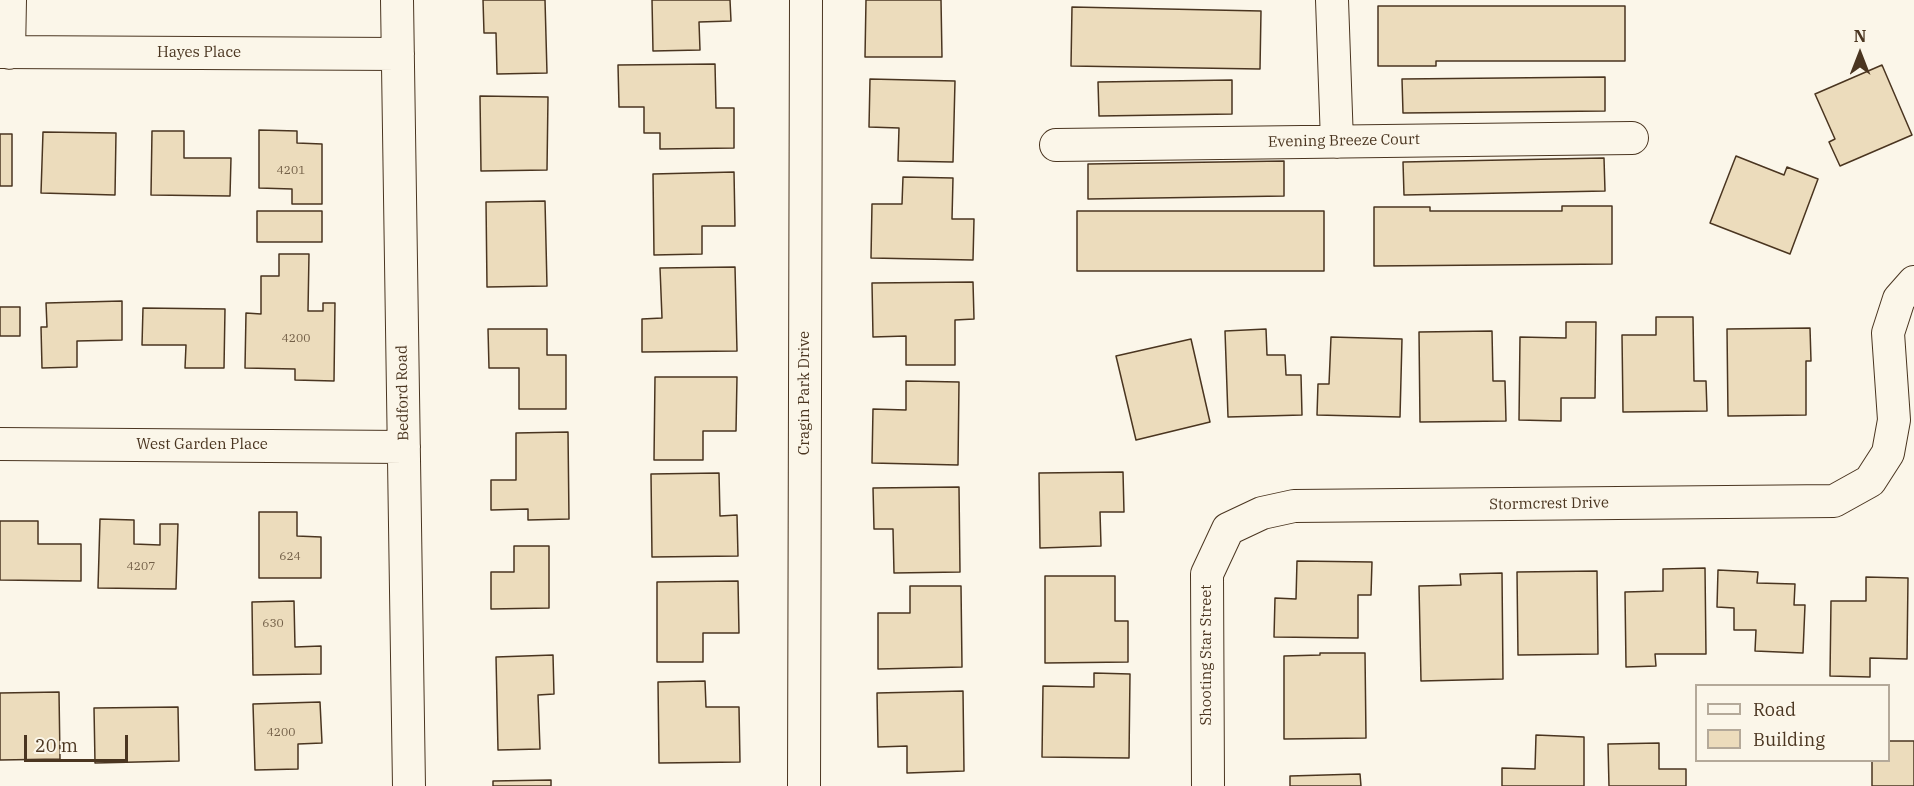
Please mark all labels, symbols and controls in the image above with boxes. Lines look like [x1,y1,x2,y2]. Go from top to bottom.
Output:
north arrow [1830,24,1890,84]
text: N [1854,26,1866,46]
street label: Hayes Place [157,44,241,62]
street label: Evening Breeze Court [1268,131,1420,151]
house number: 4201 [277,164,305,178]
street label: Cragin Park Drive [796,331,814,455]
house number: 4200 [282,332,310,346]
street label: Bedford Road [393,345,413,441]
street label: West Garden Place [136,436,268,454]
street label: Stormcrest Drive [1489,494,1609,514]
house number: 624 [279,550,301,564]
house number: 4207 [127,560,155,574]
street label: Shooting Star Street [1198,584,1216,726]
house number: 630 [262,617,284,631]
legend [1695,684,1890,762]
text: Road [1753,698,1796,721]
scale bar [27,723,130,761]
house number: 4200 [267,726,295,740]
text: Building [1753,728,1825,751]
text: 20 m [35,734,78,757]

